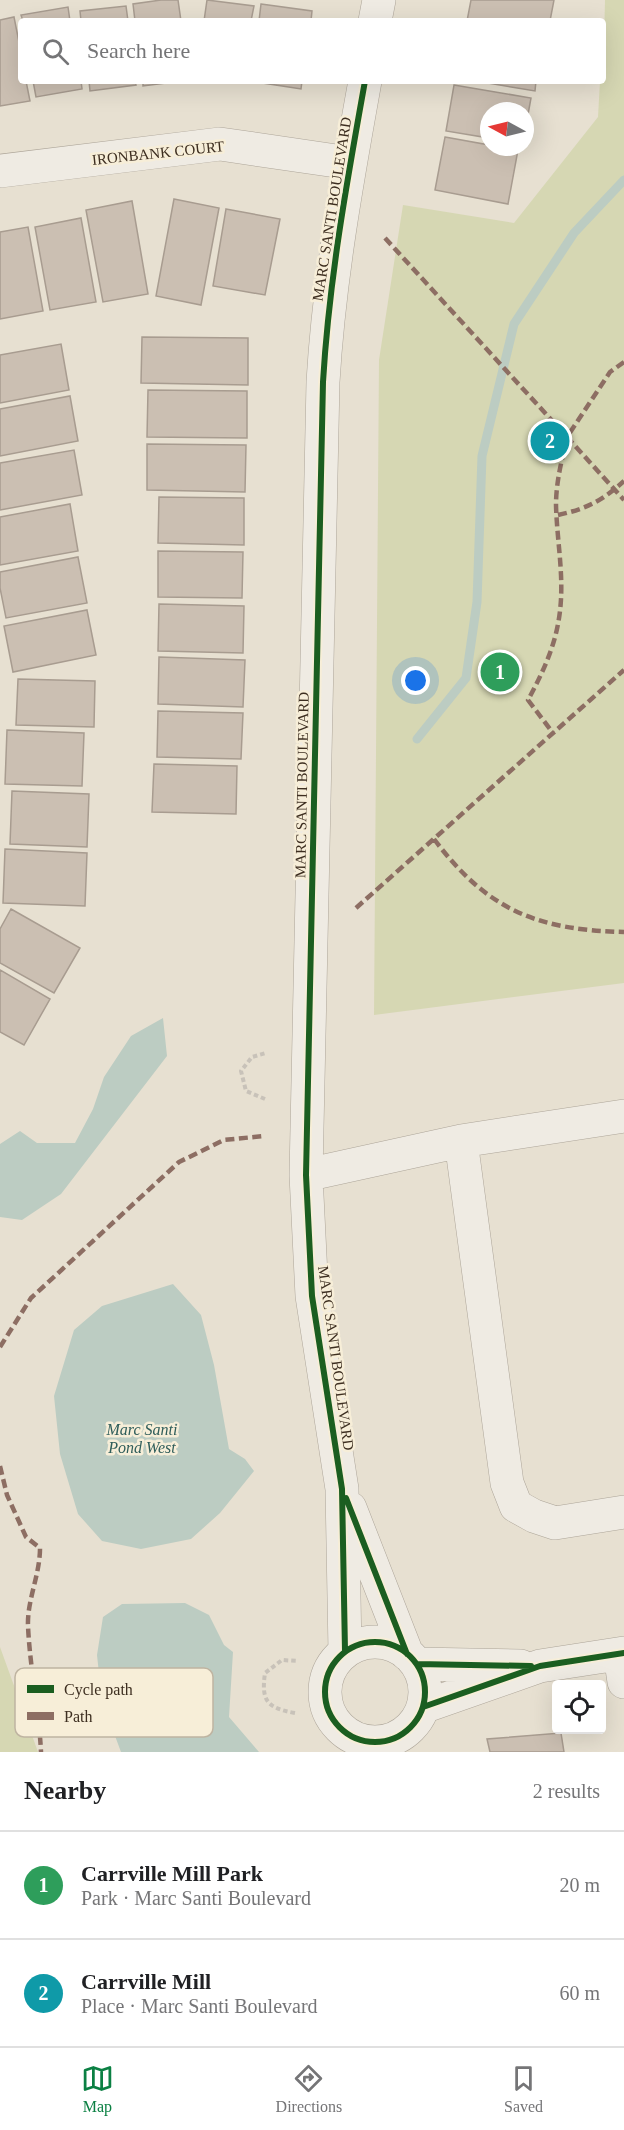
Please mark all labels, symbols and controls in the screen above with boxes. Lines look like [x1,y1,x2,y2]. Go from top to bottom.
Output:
search box [18,18,606,84]
icon: search [39,35,72,68]
text: Search here [87,38,190,63]
north arrow [480,102,534,156]
street label: MARC SANTI BOULEVARD [310,116,355,302]
street label: IRONBANK COURT [91,138,225,168]
pin: 2 [530,418,570,464]
pin: 1 [480,650,520,694]
your location [401,666,430,695]
street label: MARC SANTI BOULEVARD [292,692,312,878]
street label: MARC SANTI BOULEVARD [315,1265,357,1452]
water label: Marc Santi Pond West [106,1421,177,1456]
legend [15,1668,213,1737]
map controls [552,1680,606,1734]
button: locate [552,1680,606,1734]
text: Cycle path [64,1681,133,1699]
text: Path [64,1708,92,1725]
text: Nearby [24,1776,106,1805]
text: 2 results [533,1780,600,1802]
text: Carrville Mill Park [81,1861,263,1886]
text: 1 [39,1874,49,1896]
text: 20 m [559,1874,600,1896]
text: Park · Marc Santi Boulevard [81,1887,311,1909]
text: Carrville Mill [81,1969,211,1994]
text: 2 [39,1982,49,2004]
text: 60 m [559,1982,600,2004]
text: Place · Marc Santi Boulevard [81,1995,318,2017]
tab: Map [81,2062,114,2116]
tab: Directions [276,2062,342,2116]
tab: Saved [504,2062,543,2116]

